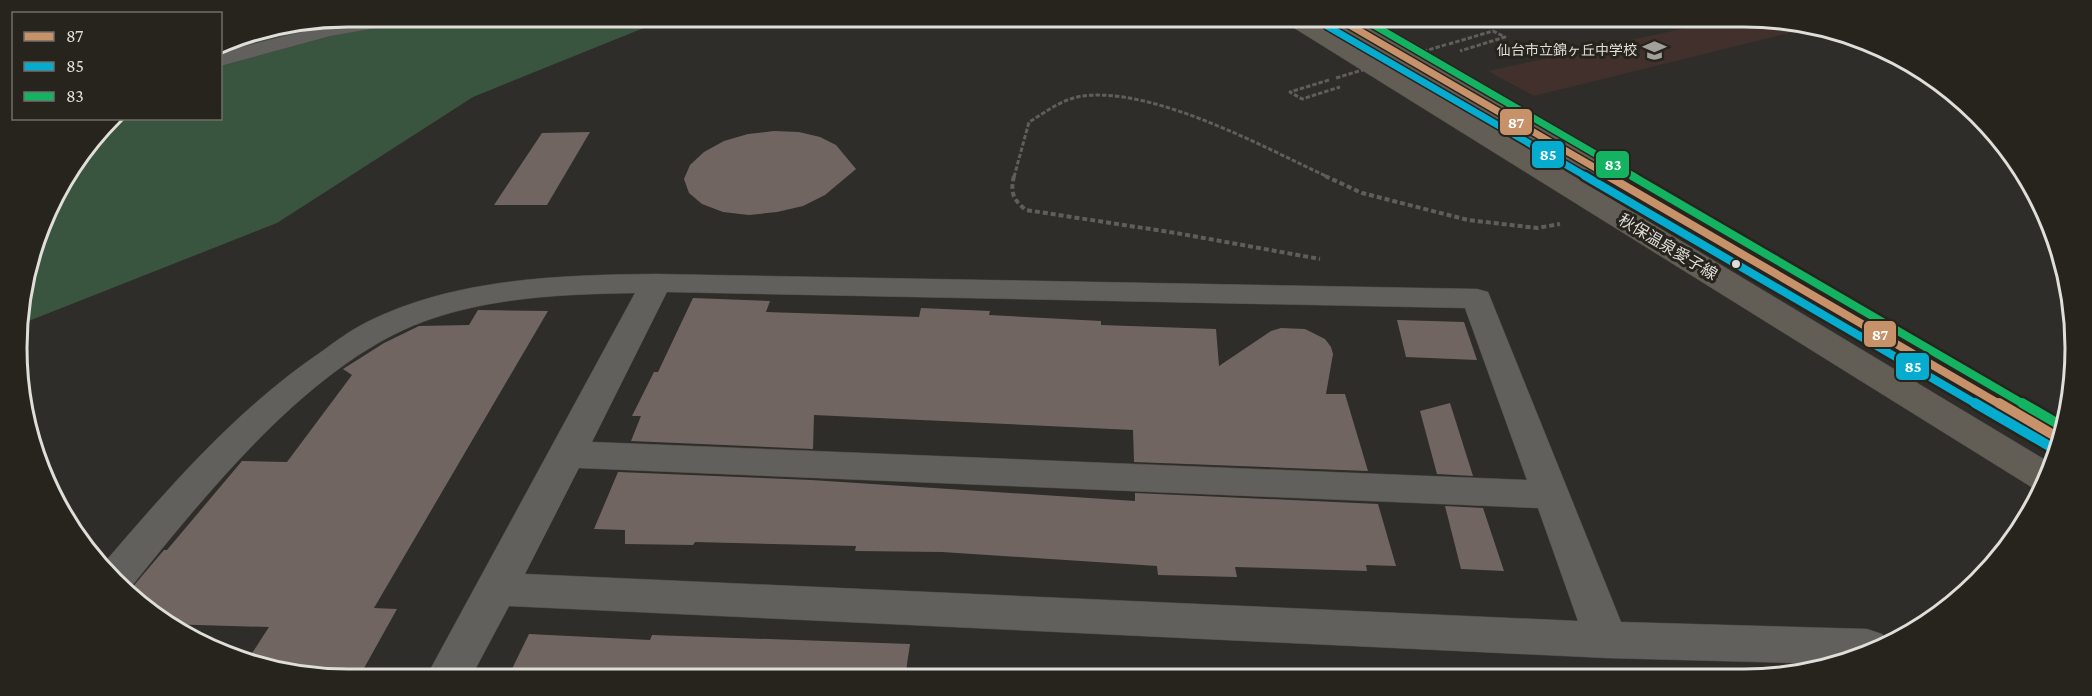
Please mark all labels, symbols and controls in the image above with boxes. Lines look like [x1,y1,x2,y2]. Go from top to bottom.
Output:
legend [12,12,222,120]
text: 87 [66,26,83,46]
school or university icon: 仙台市立錦ヶ丘中学校 [1642,37,1668,63]
place label: 仙台市立錦ヶ丘中学校 [1497,42,1637,58]
text: 85 [66,56,84,76]
text: 83 [66,86,84,106]
line badge: 87 [1499,108,1533,136]
text: 87 [1508,114,1524,131]
line badge: 85 [1531,140,1565,169]
text: 85 [1539,146,1557,163]
line badge: 83 [1595,150,1630,179]
text: 83 [1604,156,1622,173]
street label: 秋保温泉愛子線 [1616,211,1720,283]
unlabelled marker [1730,258,1742,270]
line badge: 87 [1863,320,1897,348]
text: 87 [1872,326,1888,343]
line badge: 85 [1895,352,1930,381]
text: 85 [1904,358,1922,375]

